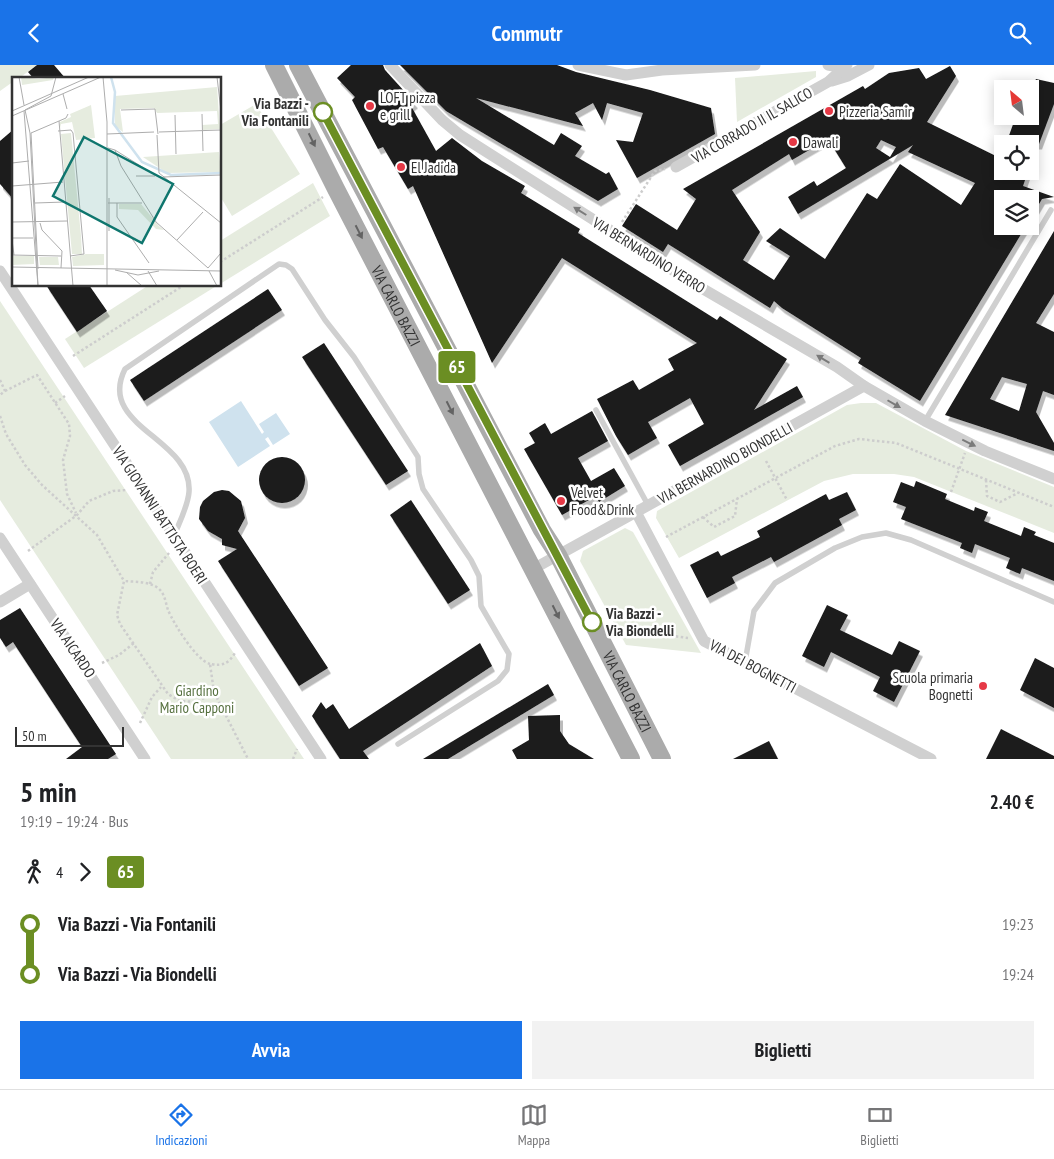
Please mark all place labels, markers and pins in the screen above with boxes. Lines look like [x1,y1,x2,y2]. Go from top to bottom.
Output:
place label: LOFT pizza e grill [380,88,436,124]
place label: Via Bazzi - Via Fontanili [240,94,309,130]
marker: LOFT pizza e grill [364,100,376,112]
marker: Via Bazzi - Via Fontanili [313,102,333,122]
place label: Pizzeria Samir [839,102,913,121]
marker: Pizzeria Samir [823,105,835,117]
place label: Dawali [803,133,838,152]
marker: Dawali [787,136,799,148]
place label: El Jadida [411,158,456,177]
marker: El Jadida [395,161,407,173]
place label: Velvet Food&Drink [570,483,634,519]
marker: Velvet Food&Drink [555,495,567,507]
place label: Via Bazzi - Via Biondelli [605,604,674,640]
marker: Via Bazzi - Via Biondelli [582,612,602,632]
place label: Scuola primaria Bognetti [893,668,973,704]
marker: Scuola primaria Bognetti [977,680,989,692]

